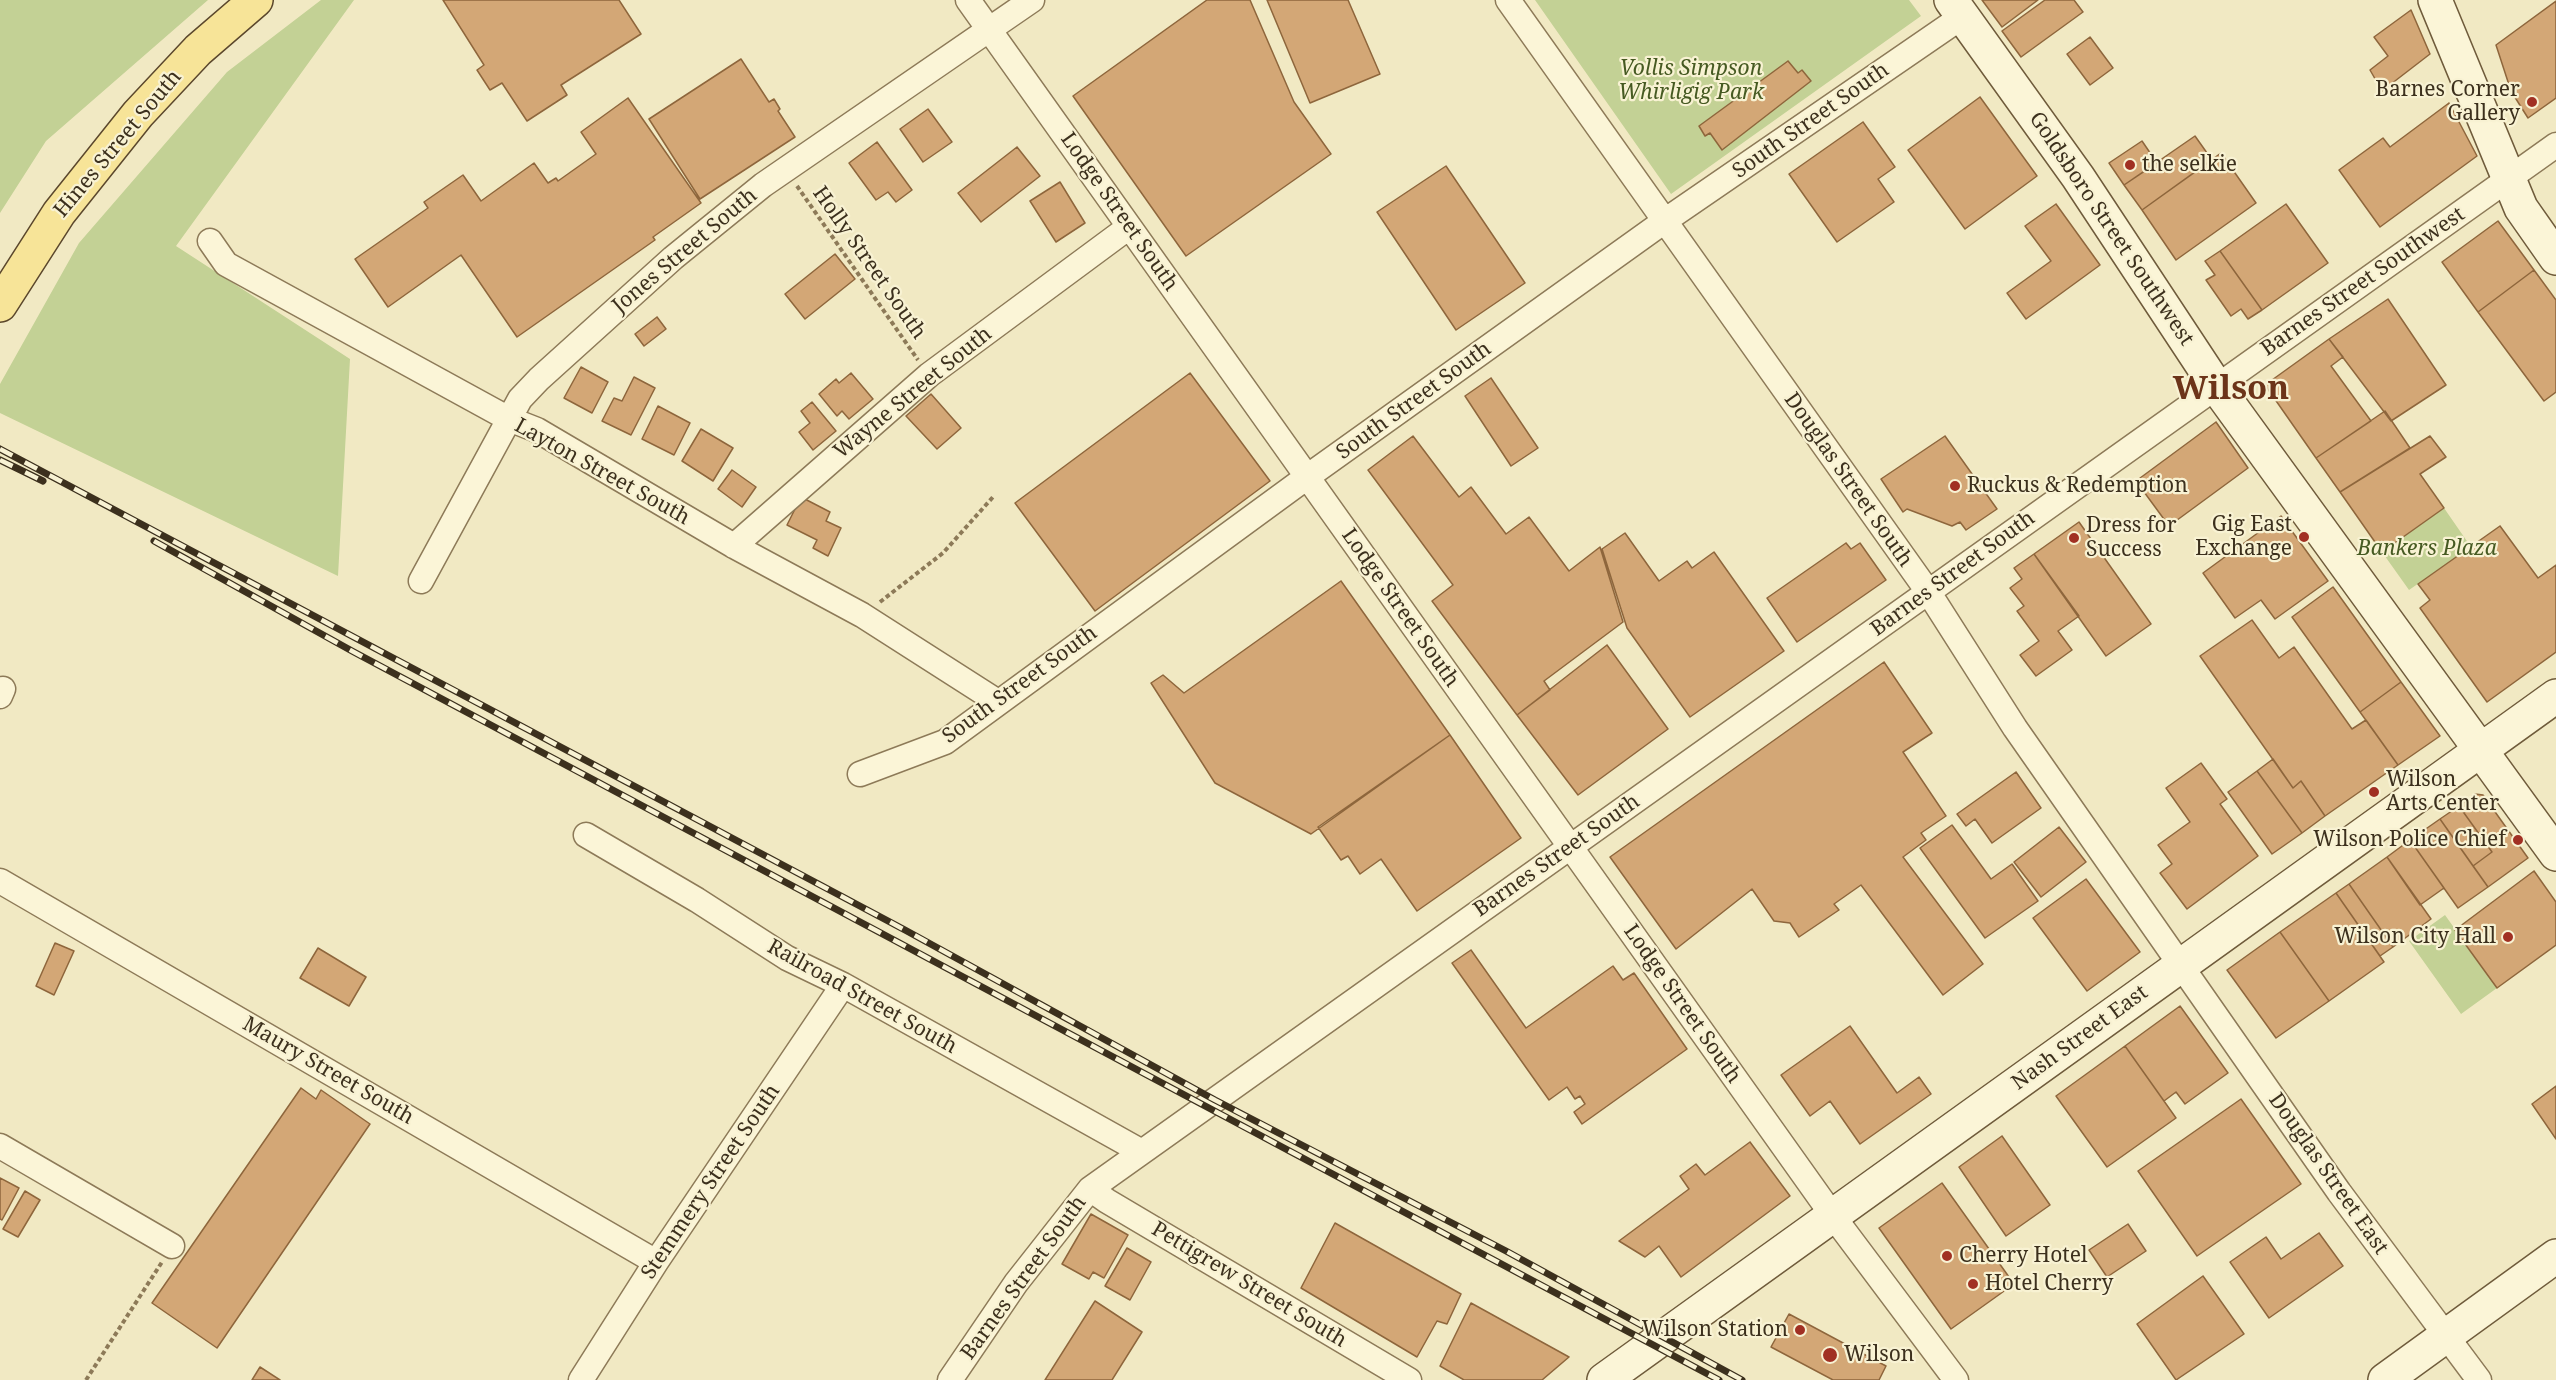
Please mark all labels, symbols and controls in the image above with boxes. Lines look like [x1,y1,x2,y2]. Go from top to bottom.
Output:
park label: Vollis Simpson Whirligig Park [1618,56,1764,106]
street label: South Street South [1728,58,1894,184]
street label: Hines Street South [49,65,187,223]
place label: Barnes Corner Gallery [2375,77,2520,127]
marker: Barnes Corner Gallery [2525,95,2539,109]
street label: Goldsboro Street Southwest [2023,107,2199,351]
street label: Lodge Street South [1055,128,1183,296]
place label: the selkie [2142,152,2237,178]
marker: the selkie [2123,158,2137,172]
street label: Holly Street South [807,182,931,344]
street label: Jones Street South [608,183,762,319]
street label: Barnes Street Southwest [2256,202,2470,362]
street label: Wayne Street South [829,322,997,464]
street label: South Street South [1332,337,1496,465]
district label: Wilson [2173,370,2289,410]
street label: Douglas Street South [1778,388,1918,572]
street label: Layton Street South [510,413,694,531]
place label: Ruckus & Redemption [1967,473,2188,499]
marker: Ruckus & Redemption [1948,479,1962,493]
street label: Barnes Street South [1866,506,2040,642]
place label: Gig East Exchange [2195,512,2292,562]
place label: Dress for Success [2086,513,2177,563]
street label: Lodge Street South [1336,524,1464,692]
marker: Gig East Exchange [2297,530,2311,544]
marker: Dress for Success [2067,531,2081,545]
park label: Bankers Plaza [2357,536,2497,562]
street label: South Street South [938,621,1102,749]
place label: Wilson Arts Center [2386,767,2499,817]
marker: Wilson Arts Center [2367,785,2381,799]
street label: Barnes Street South [1469,789,1645,923]
place label: Wilson Police Chief [2313,827,2506,853]
marker: Wilson Police Chief [2511,833,2525,847]
street label: Lodge Street South [1618,920,1746,1088]
place label: Wilson City Hall [2334,924,2496,950]
marker: Wilson City Hall [2501,930,2515,944]
street label: Railroad Street South [763,934,961,1060]
street label: Nash Street East [2007,980,2153,1096]
street label: Maury Street South [238,1012,418,1130]
street label: Stemmery Street South [636,1080,786,1284]
street label: Douglas Street East [2263,1089,2393,1259]
street label: Barnes Street South [956,1191,1092,1365]
street label: Pettigrew Street South [1147,1217,1351,1353]
place label: Cherry Hotel [1959,1243,2087,1269]
marker: Cherry Hotel [1940,1249,1954,1263]
place label: Hotel Cherry [1985,1271,2113,1297]
marker: Hotel Cherry [1966,1277,1980,1291]
place label: Wilson Station [1642,1317,1788,1343]
marker: Wilson Station [1793,1323,1807,1337]
place label: Wilson [1844,1342,1914,1368]
marker: Wilson [1821,1346,1839,1364]

